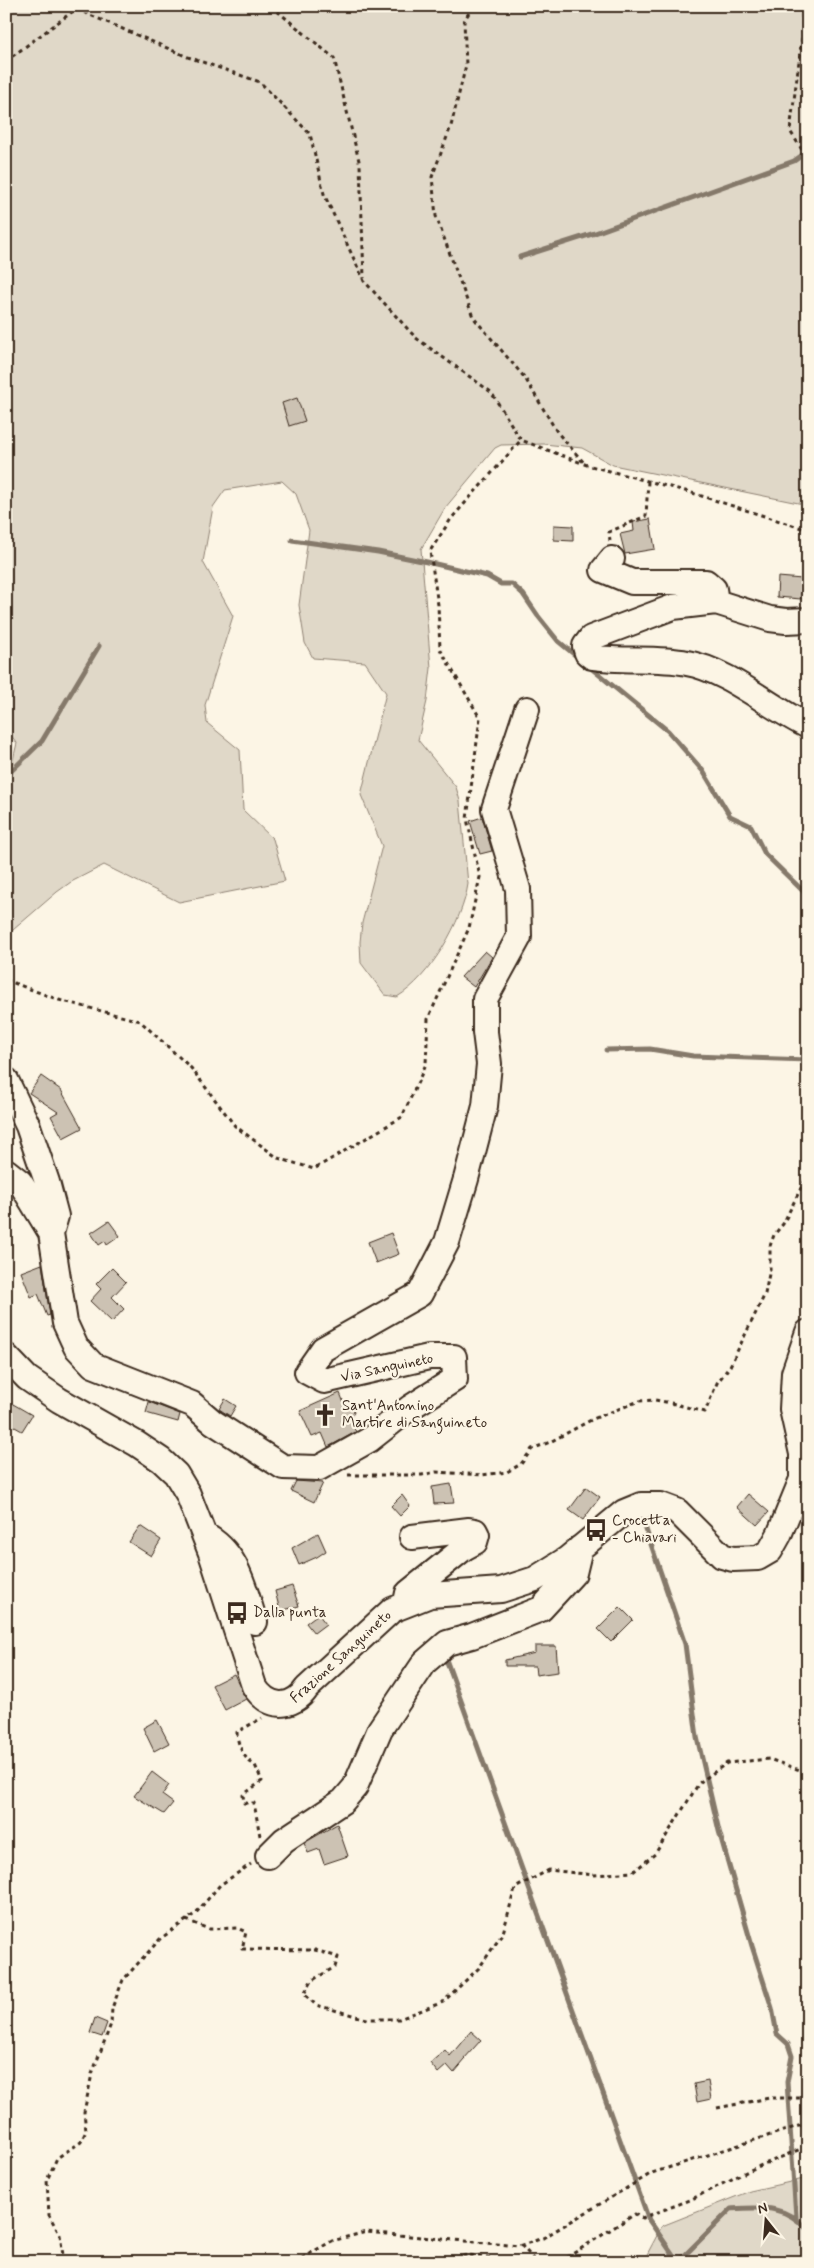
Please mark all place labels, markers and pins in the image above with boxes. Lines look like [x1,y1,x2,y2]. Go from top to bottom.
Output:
place label: Sant'Antonino Martire di Sanguineto [342,1396,487,1434]
church icon: Sant'Antonino Martire di Sanguineto [312,1402,338,1428]
place label: Crocetta - Chiavari [612,1511,677,1548]
bus stop icon: Crocetta - Chiavari [583,1517,609,1543]
bus stop icon: Dalla punta [224,1600,250,1626]
place label: Dalla punta [253,1603,327,1623]

